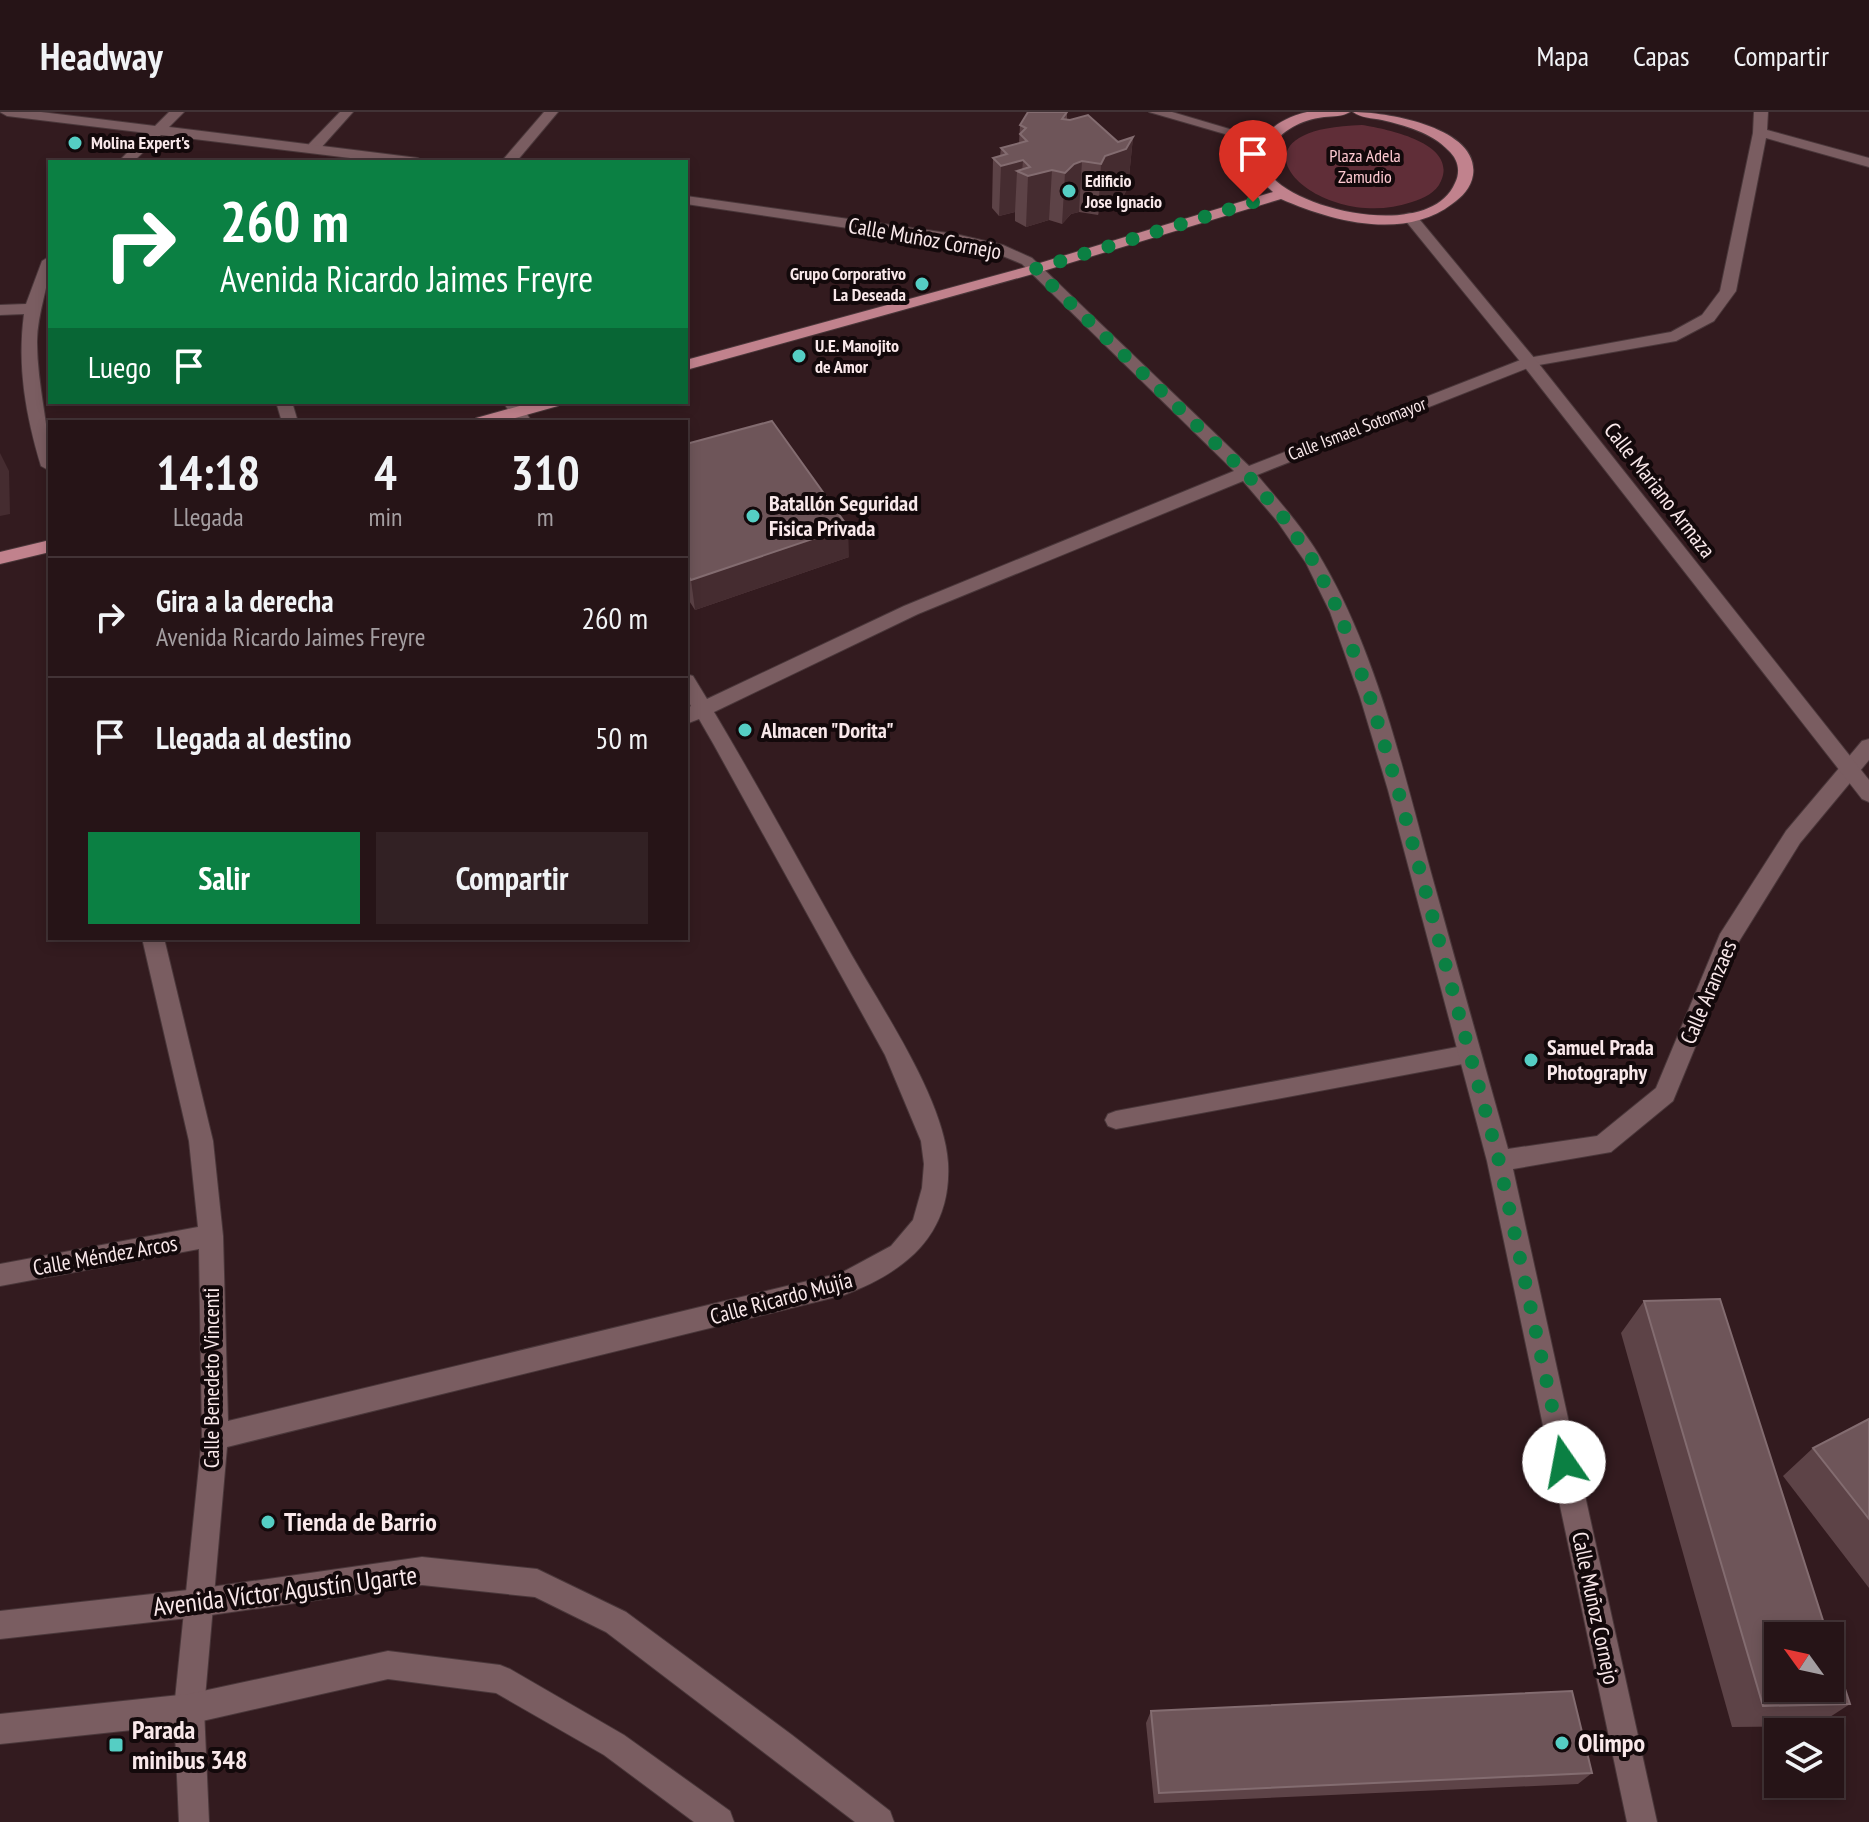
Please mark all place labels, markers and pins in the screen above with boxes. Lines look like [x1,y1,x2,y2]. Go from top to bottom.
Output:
pin [1219,120,1287,202]
place label: Molina Expert's [91,131,190,154]
marker: Molina Expert's [66,134,84,152]
place label: Edificio Jose Ignacio [1084,169,1162,213]
marker: Edificio Jose Ignacio [1060,182,1078,200]
place label: Grupo Corporativo La Deseada [790,262,906,306]
marker: Grupo Corporativo La Deseada [913,275,931,293]
place label: U.E. Manojito de Amor [815,334,899,378]
marker: U.E. Manojito de Amor [790,347,808,365]
place label: Batallón Seguridad Fisica Privada [769,489,918,542]
marker: Batallón Seguridad Fisica Privada [744,507,762,525]
place label: Almacen "Dorita" [760,716,894,744]
marker: Almacen "Dorita" [736,721,754,739]
place label: Samuel Prada Photography [1547,1033,1654,1086]
marker: Samuel Prada Photography [1522,1051,1540,1069]
place label: Tienda de Barrio [284,1505,437,1538]
marker: Tienda de Barrio [259,1513,277,1531]
place label: Parada minibus 348 [132,1713,247,1776]
place label: Olimpo [1578,1726,1645,1759]
marker: Olimpo [1553,1734,1571,1752]
marker: Parada minibus 348 [107,1736,125,1754]

